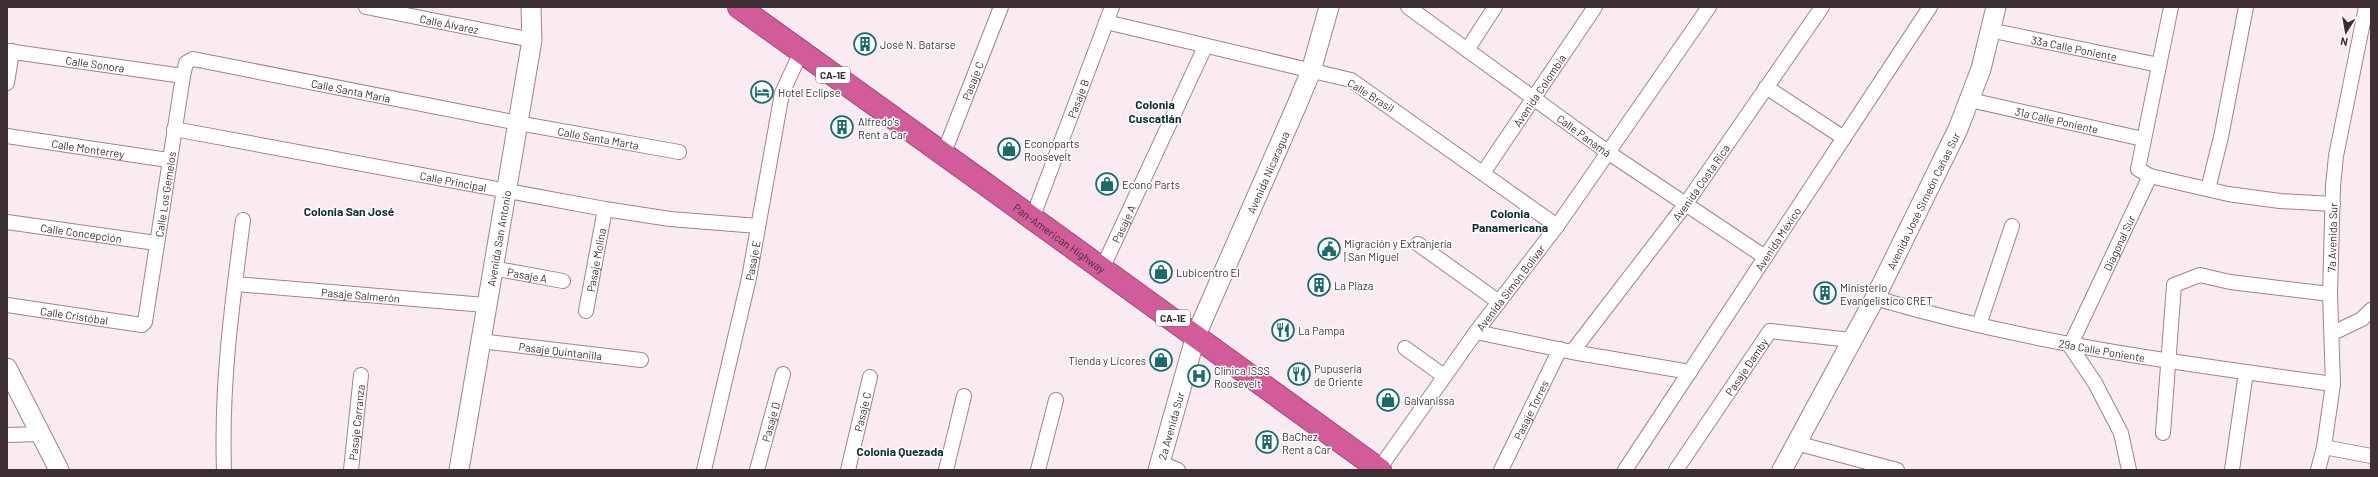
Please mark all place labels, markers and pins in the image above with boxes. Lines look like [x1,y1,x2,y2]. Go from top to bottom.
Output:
building icon: José N. Batarse [852,31,878,57]
place label: José N. Batarse [880,38,956,51]
hotel icon: Hotel Eclipse [749,79,775,105]
place label: Hotel Eclipse [778,86,841,99]
building icon: Alfredo's Rent a Car [829,114,855,140]
place label: Alfredo's Rent a Car [858,115,907,141]
shop icon: Econoparts Roosevelt [996,136,1022,162]
place label: Econoparts Roosevelt [1024,137,1079,163]
shop icon: Econo Parts [1094,171,1120,197]
place label: Econo Parts [1122,178,1180,191]
public building icon: Migración y Extranjería | San Miguel [1316,236,1342,262]
place label: Migración y Extranjería | San Miguel [1344,237,1452,263]
shop icon: Lubicentro El [1148,259,1174,285]
place label: Lubicentro El [1176,266,1240,279]
building icon: La Plaza [1306,272,1332,298]
place label: La Plaza [1334,279,1373,292]
building icon: Ministerio Evangelistico CRET [1812,280,1838,306]
place label: Ministerio Evangelistico CRET [1840,281,1933,307]
restaurant icon: La Pampa [1270,317,1296,343]
place label: La Pampa [1298,324,1345,337]
shop icon: Tienda y Licores [1148,347,1174,373]
place label: Tienda y Licores [1069,354,1146,367]
restaurant icon: Pupuseria de Oriente [1286,361,1312,387]
place label: Pupuseria de Oriente [1314,362,1363,388]
hospital icon: Clínica ISSS Roosevelt [1186,363,1212,389]
place label: Clínica ISSS Roosevelt [1214,364,1270,390]
shop icon: Galvanissa [1375,387,1401,413]
place label: Galvanissa [1404,394,1454,407]
building icon: BaChez Rent a Car [1254,429,1280,455]
place label: BaChez Rent a Car [1282,430,1331,456]

